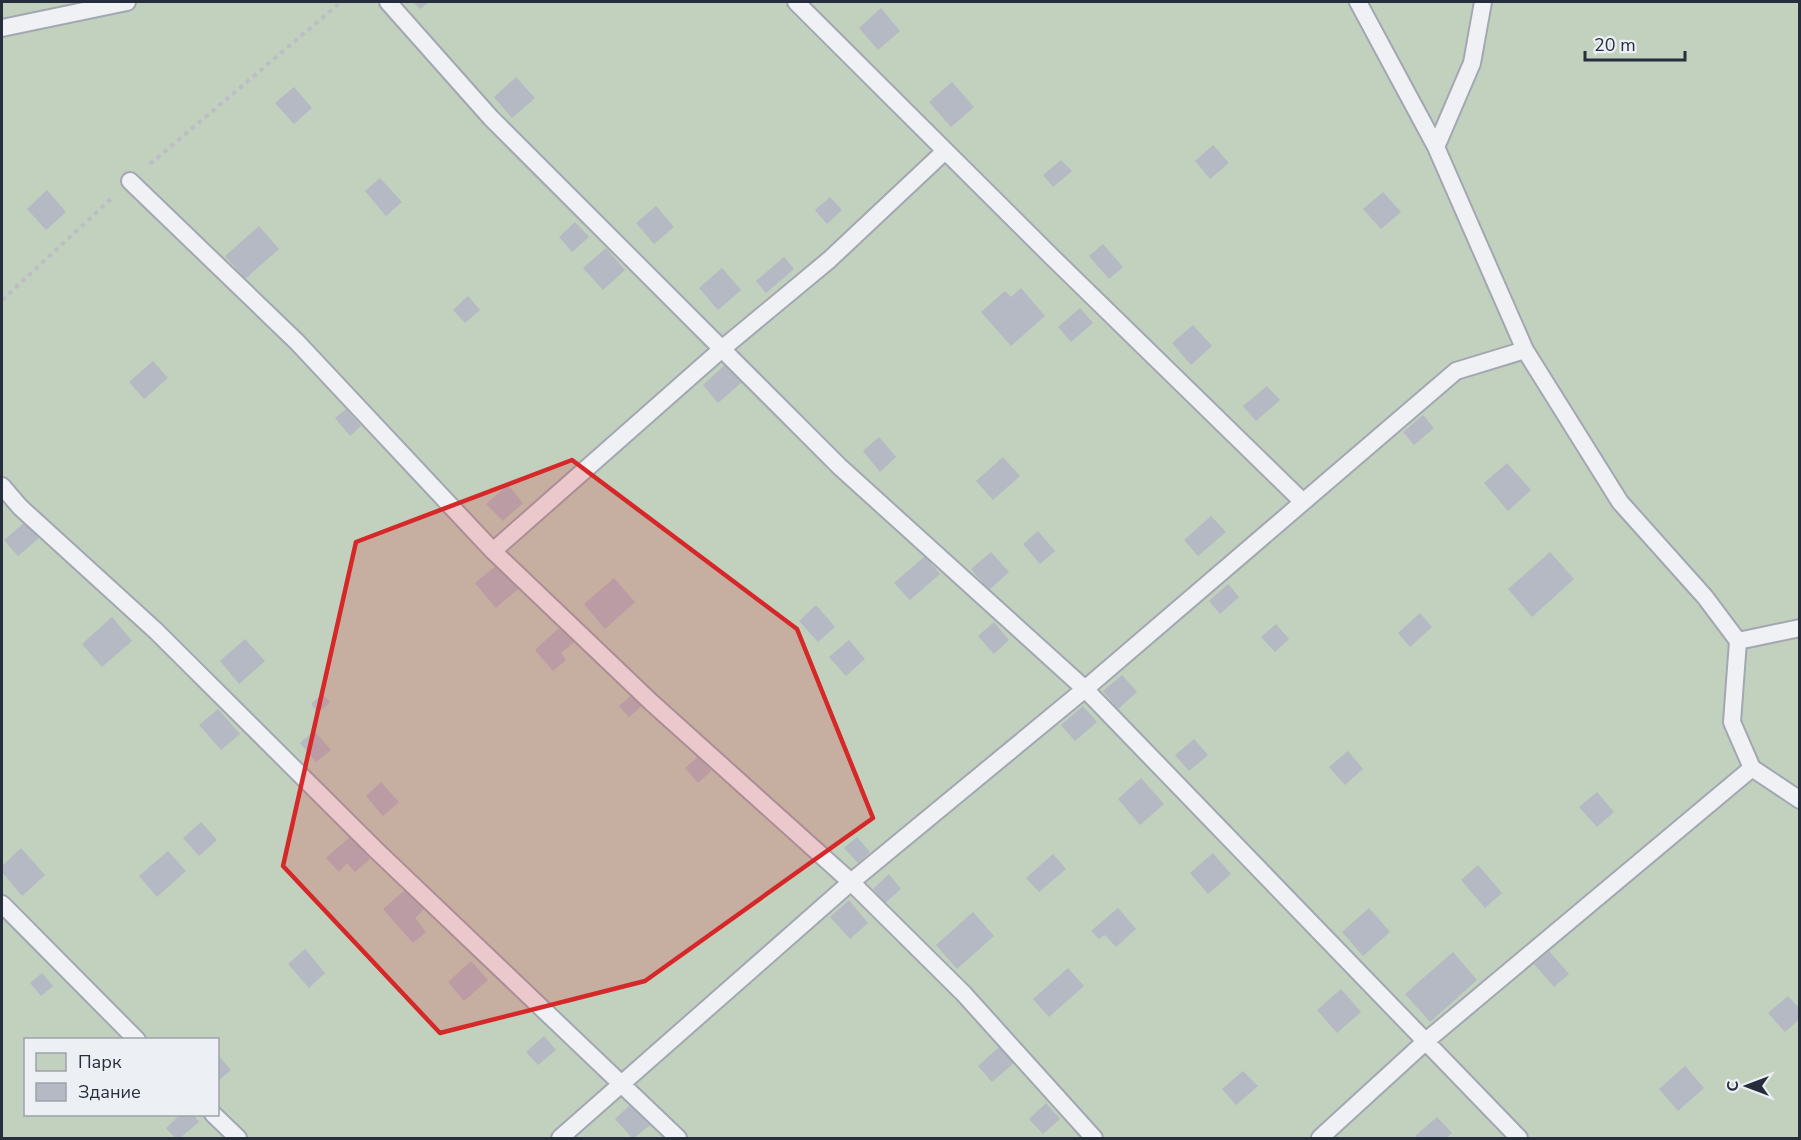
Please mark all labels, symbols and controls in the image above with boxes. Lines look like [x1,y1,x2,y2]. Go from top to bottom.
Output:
scale bar [1585,24,1686,62]
text: 20 m [1594,33,1636,57]
legend [24,1038,219,1116]
text: Парк [78,1050,122,1074]
north arrow [1717,1056,1777,1116]
text: Здание [78,1080,141,1104]
text: С [1722,1080,1744,1091]

